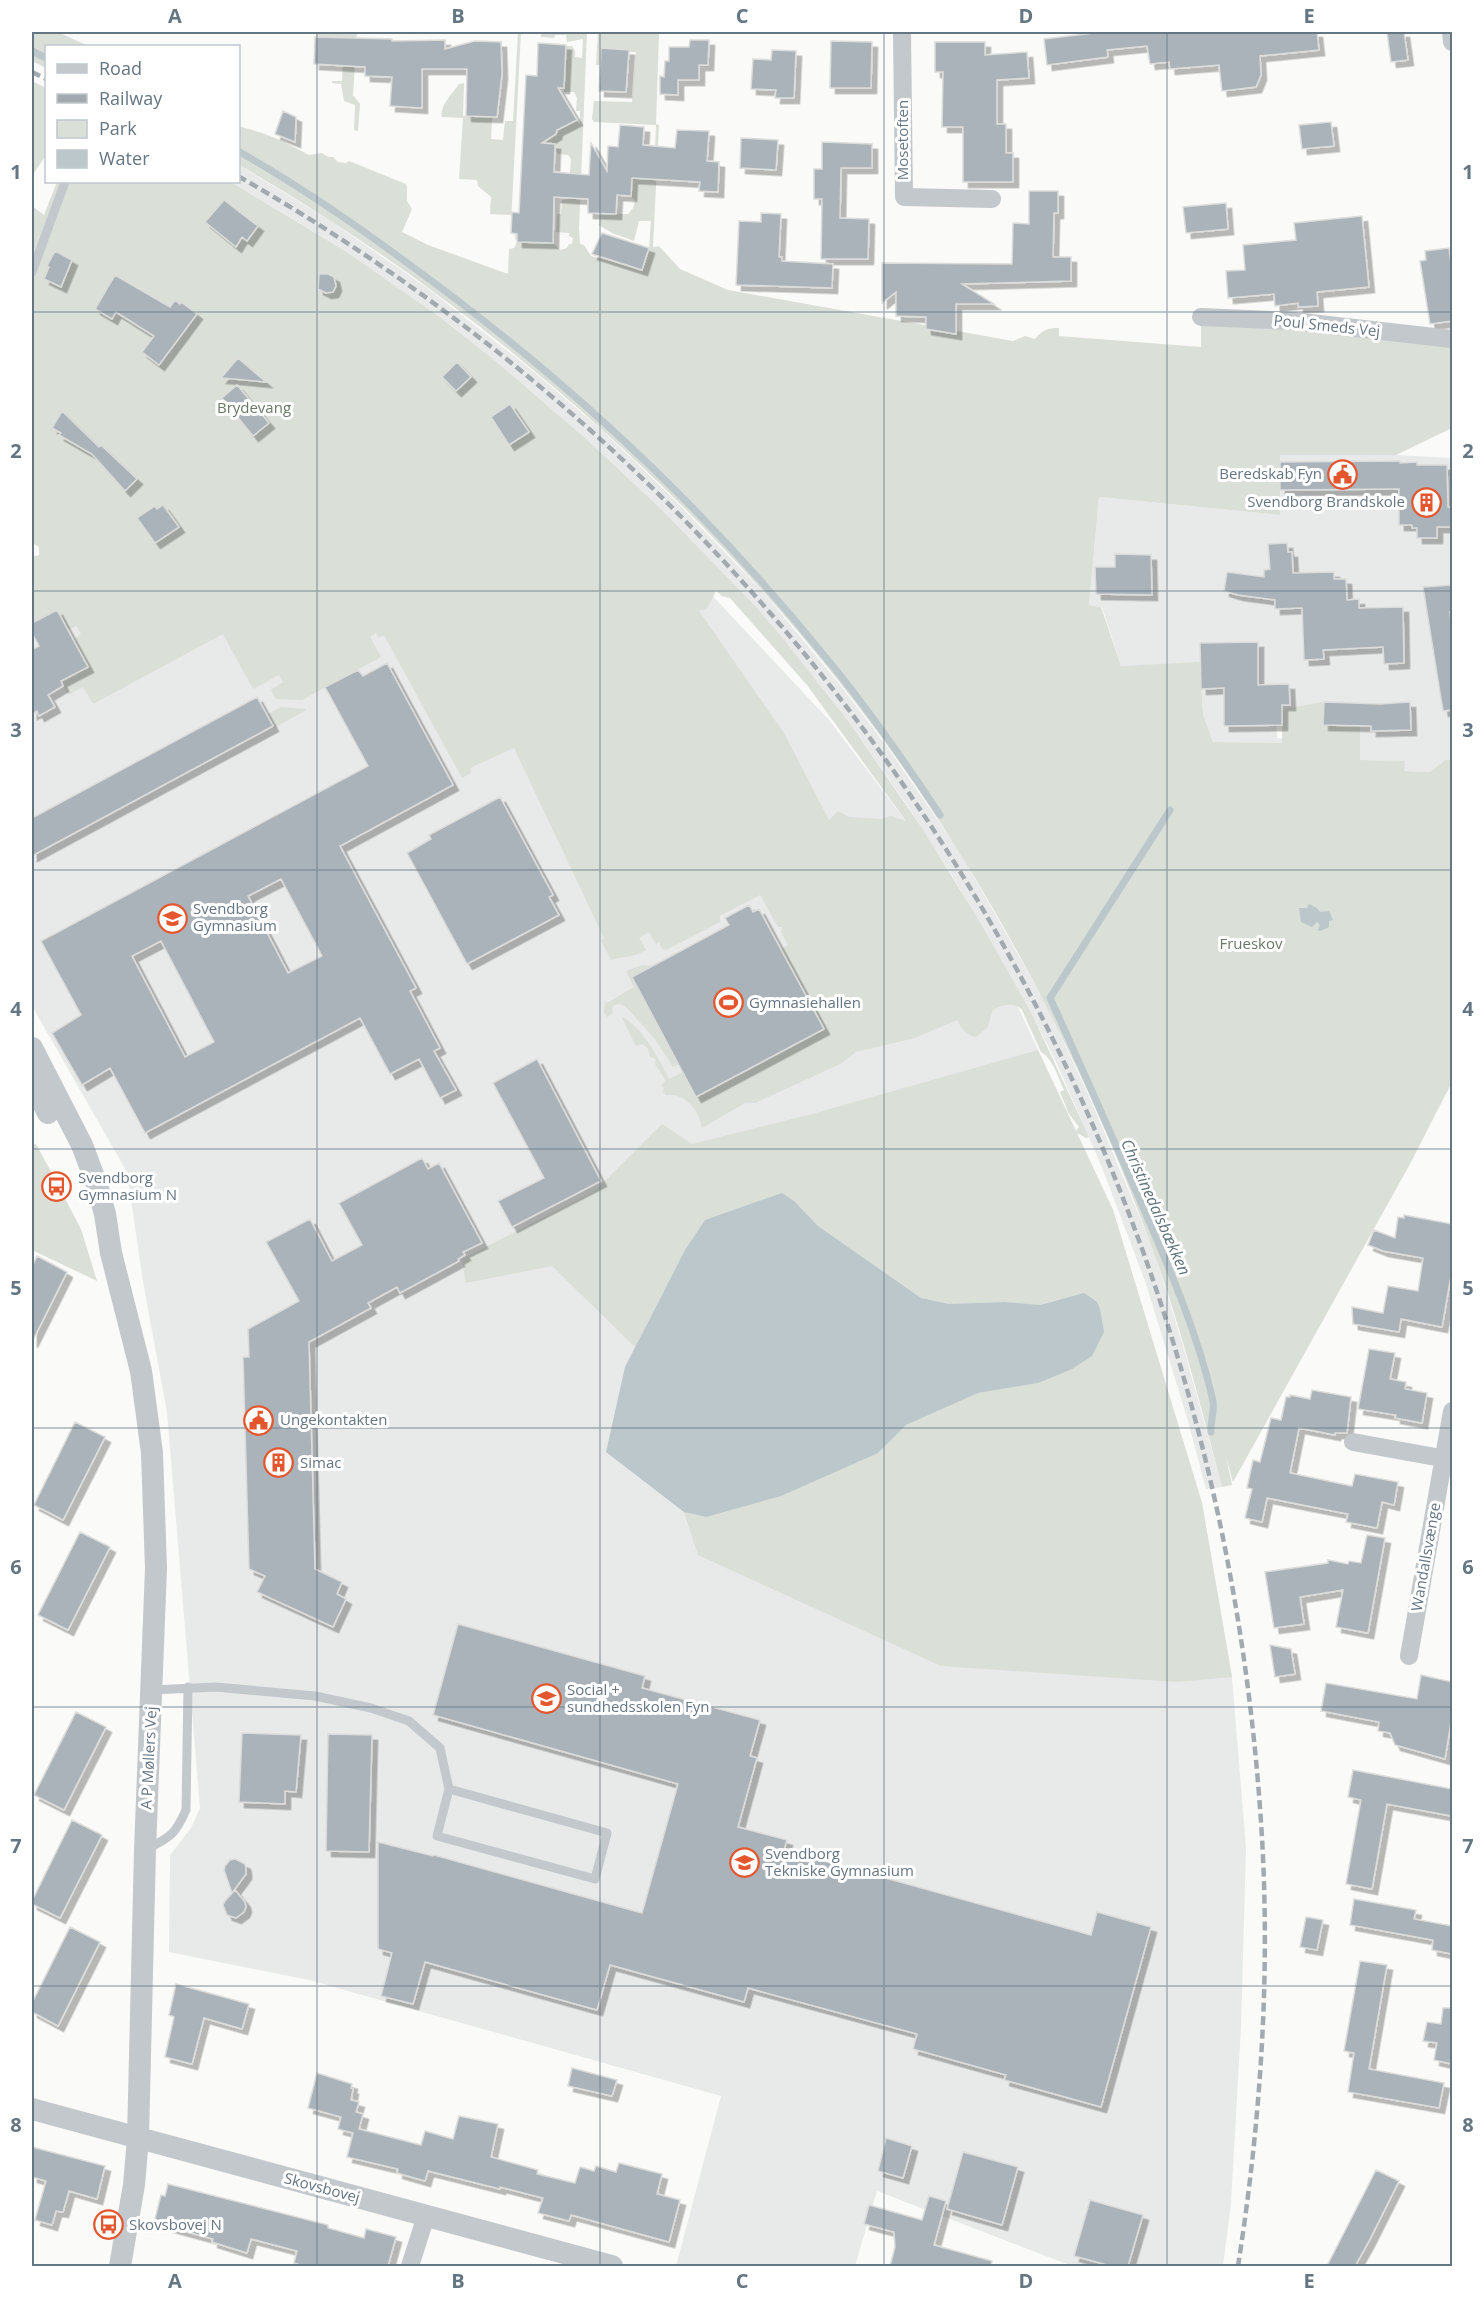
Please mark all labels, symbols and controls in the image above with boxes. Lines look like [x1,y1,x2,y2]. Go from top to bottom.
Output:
text: A [168,2,182,29]
text: B [451,2,465,29]
text: C [736,2,749,29]
text: D [1019,2,1033,29]
text: E [1303,2,1315,29]
legend [45,45,240,183]
text: Road [99,56,142,80]
text: Railway [99,86,163,110]
street label: Mosetoften [892,100,912,180]
text: Park [99,116,137,140]
text: Water [99,146,150,170]
text: 1 [10,158,22,185]
text: 1 [1462,158,1474,185]
street label: Poul Smeds Vej [1273,309,1381,341]
park label: Brydevang [217,397,291,417]
text: 2 [10,437,22,464]
text: 2 [1462,437,1474,464]
public building icon: Beredskab Fyn [1327,458,1359,490]
place label: Beredskab Fyn [1219,463,1322,483]
building icon: Svendborg Brandskole [1410,486,1442,518]
place label: Svendborg Brandskole [1247,491,1405,511]
text: 3 [10,716,22,743]
text: 3 [1462,716,1474,743]
place label: Svendborg Gymnasium [193,898,277,935]
school or university icon: Svendborg Gymnasium [156,902,188,934]
park label: Frueskov [1219,933,1283,953]
sports icon: Gymnasiehallen [712,987,744,1019]
place label: Gymnasiehallen [749,992,861,1012]
text: 4 [10,995,22,1022]
text: 4 [1462,995,1474,1022]
water label: Christinedalsbækken [1116,1135,1196,1279]
place label: Svendborg Gymnasium N [78,1167,177,1204]
bus stop icon: Svendborg Gymnasium N [41,1171,73,1203]
text: 5 [10,1274,22,1301]
text: 5 [1462,1274,1474,1301]
public building icon: Ungekontakten [243,1404,275,1436]
place label: Ungekontakten [280,1409,387,1429]
building icon: Simac [263,1447,295,1479]
place label: Simac [300,1452,341,1472]
street label: Wandallsvænge [1406,1501,1444,1613]
text: 6 [10,1553,22,1580]
text: 6 [1462,1553,1474,1580]
place label: Social + sundhedsskolen Fyn [567,1679,710,1716]
school or university icon: Social + sundhedsskolen Fyn [530,1683,562,1715]
street label: A P Møllers Vej [135,1706,161,1810]
text: 7 [10,1832,22,1859]
text: 7 [1462,1832,1474,1859]
place label: Svendborg Tekniske Gymnasium [765,1843,914,1880]
school or university icon: Svendborg Tekniske Gymnasium [728,1847,760,1879]
text: 8 [10,2111,22,2138]
text: 8 [1462,2111,1474,2138]
street label: Skovsbovej [282,2167,362,2207]
bus stop icon: Skovsbovej N [92,2209,124,2241]
place label: Skovsbovej N [129,2214,222,2234]
text: A [168,2267,182,2294]
text: B [451,2267,465,2294]
text: C [736,2267,749,2294]
text: D [1019,2267,1033,2294]
text: E [1303,2267,1315,2294]

